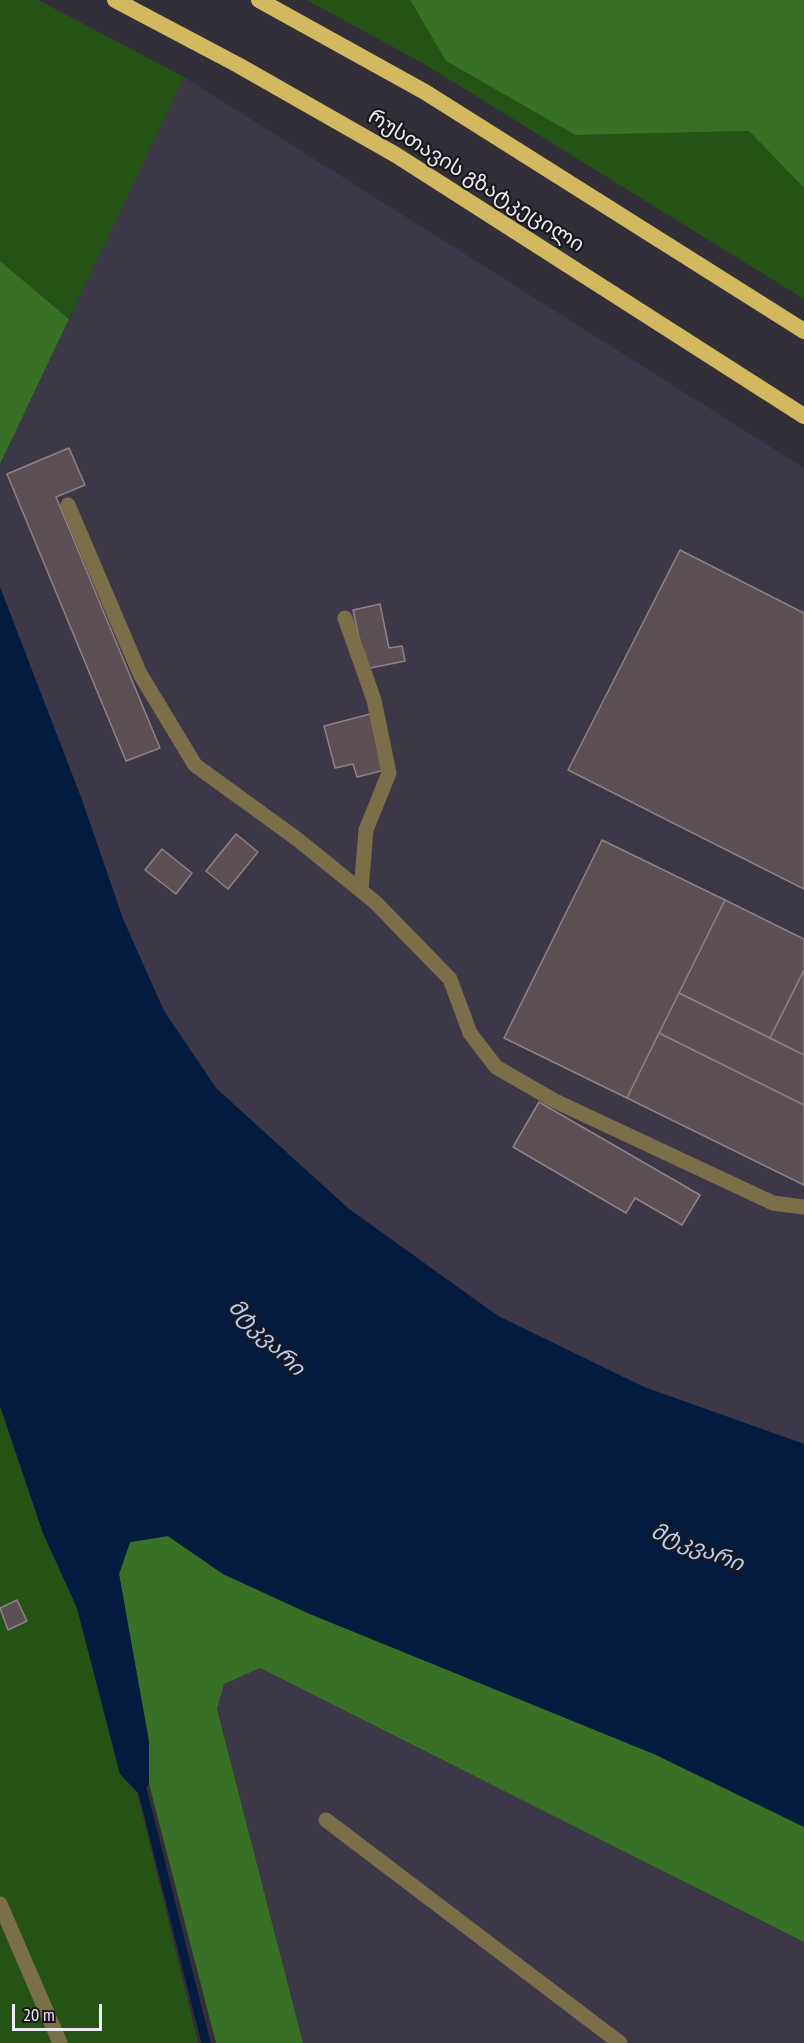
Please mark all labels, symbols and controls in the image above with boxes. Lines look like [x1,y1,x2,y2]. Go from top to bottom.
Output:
street label: რუსთავის გზატკეცილი [363,104,589,258]
water label: მტკვარი [222,1294,310,1382]
water label: მტკვარი [647,1518,747,1578]
scale bar [15,1992,105,2030]
text: 20 m [23,2003,55,2026]

